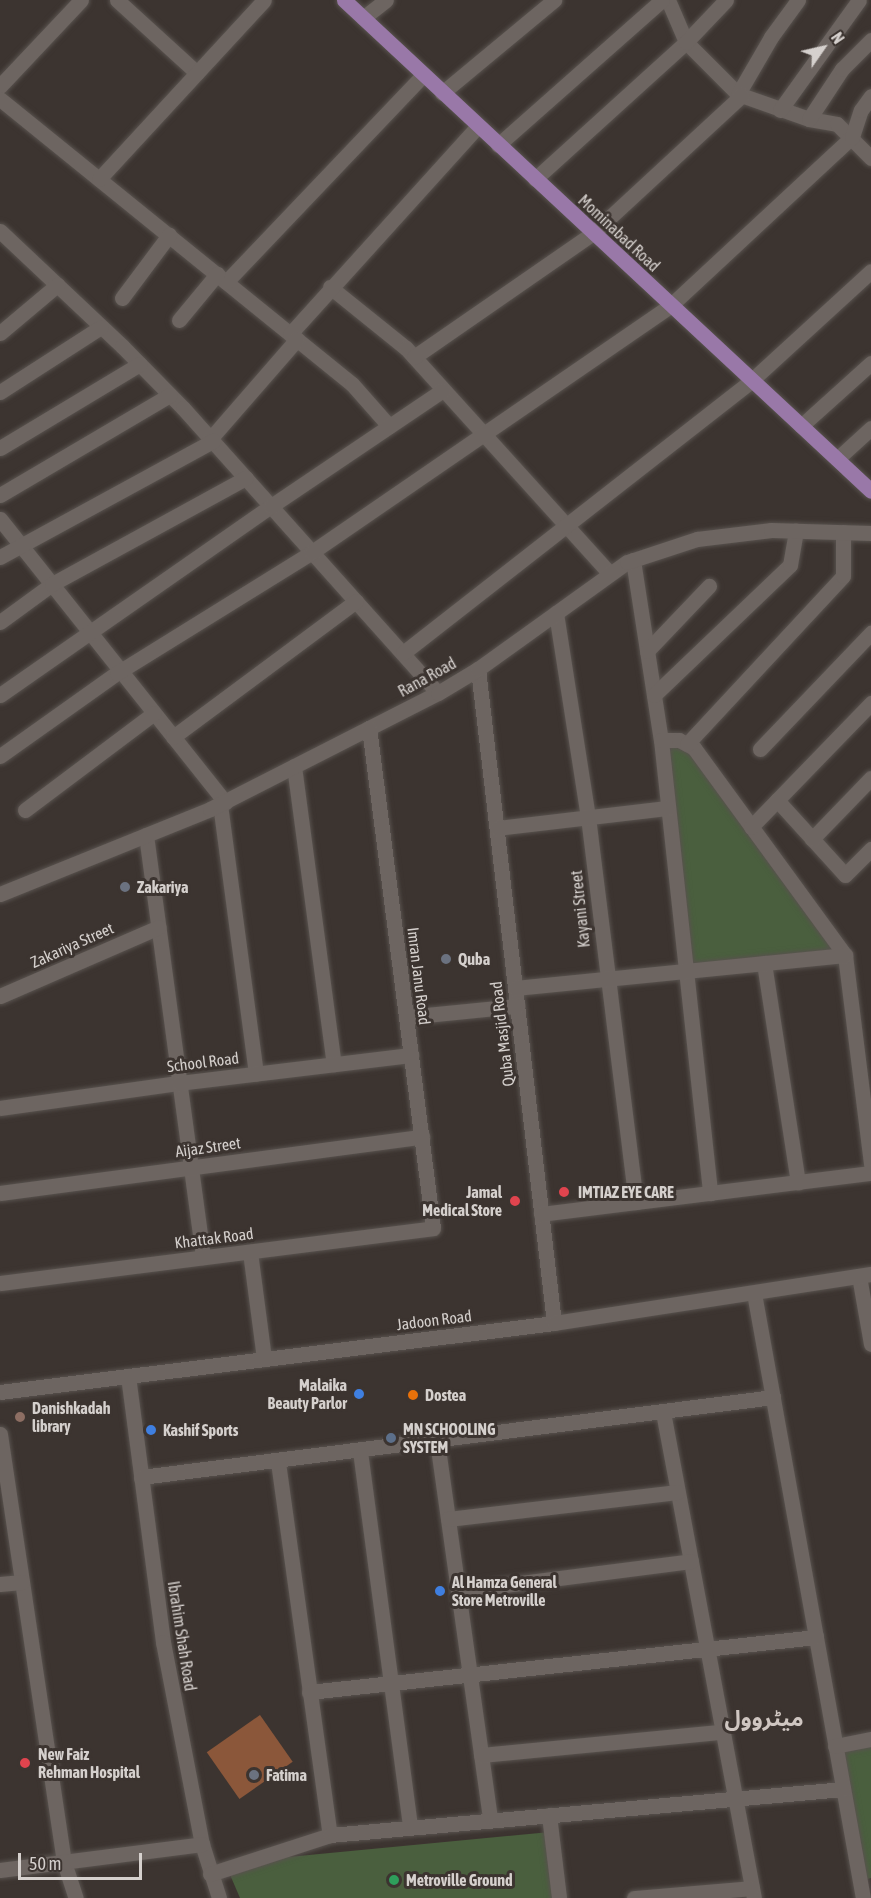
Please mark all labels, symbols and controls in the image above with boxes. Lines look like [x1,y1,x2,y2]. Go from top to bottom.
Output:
north arrow [793,18,853,78]
text: N [828,29,848,47]
street label: Mominabad Road [574,191,664,275]
street label: Rana Road [395,653,459,701]
street label: Kayani Street [566,869,594,949]
place label: Zakariya [137,877,188,897]
marker: Zakariya [118,880,132,894]
street label: Zakariya Street [28,918,116,972]
street label: Imran Janu Road [403,926,435,1026]
place label: Quba [458,949,490,969]
marker: Quba [439,952,453,966]
street label: Quba Masjid Road [486,980,518,1088]
street label: School Road [166,1048,240,1076]
street label: Aijaz Street [174,1133,242,1161]
place label: Jamal Medical Store [422,1182,502,1220]
place label: IMTIAZ EYE CARE [578,1182,674,1202]
marker: IMTIAZ EYE CARE [555,1183,573,1201]
marker: Jamal Medical Store [506,1192,524,1210]
street label: Khattak Road [173,1224,255,1252]
street label: Jadoon Road [395,1306,473,1334]
place label: Malaika Beauty Parlor [268,1375,347,1413]
place label: Dostea [425,1385,466,1405]
marker: Malaika Beauty Parlor [352,1387,366,1401]
marker: Dostea [406,1388,420,1402]
place label: Danishkadah library [32,1398,111,1436]
marker: Danishkadah library [13,1410,27,1424]
place label: MN SCHOOLING SYSTEM [403,1419,495,1457]
place label: Kashif Sports [163,1420,238,1440]
marker: Kashif Sports [144,1423,158,1437]
marker: MN SCHOOLING SYSTEM [384,1431,398,1445]
place label: Al Hamza General Store Metroville [452,1572,557,1610]
street label: Ibrahim Shah Road [164,1580,200,1692]
marker: Al Hamza General Store Metroville [433,1584,447,1598]
district label: میٹروول [725,1706,803,1732]
place label: New Faiz Rehman Hospital [38,1744,140,1782]
marker: New Faiz Rehman Hospital [16,1754,34,1772]
place label: Fatima [266,1765,307,1785]
marker: Fatima [247,1768,261,1782]
scale bar [21,1841,146,1879]
text: 50 m [29,1853,61,1874]
place label: Metroville Ground [406,1870,513,1890]
marker: Metroville Ground [387,1873,401,1887]

